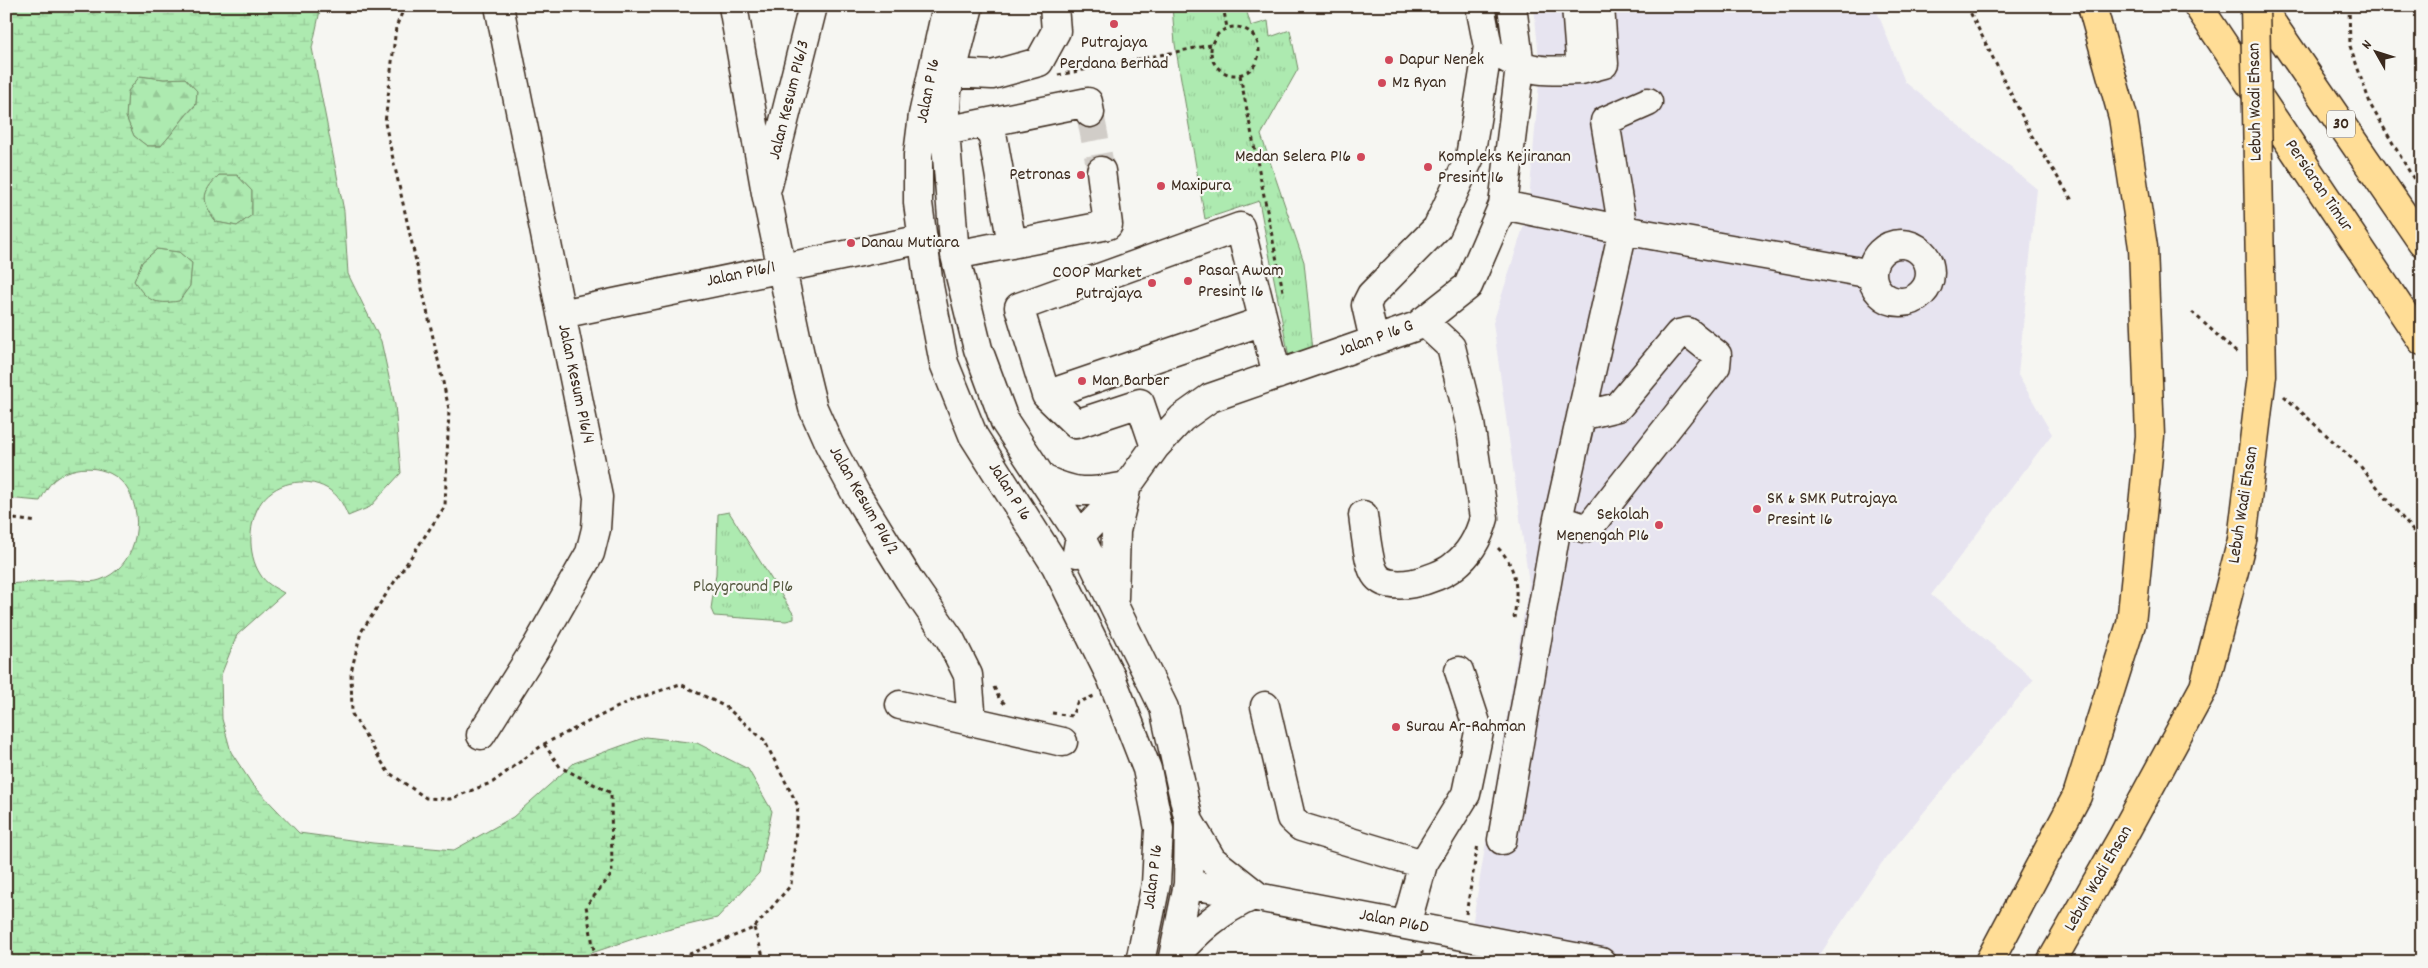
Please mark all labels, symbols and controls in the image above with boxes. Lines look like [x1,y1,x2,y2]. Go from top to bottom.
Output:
marker: Putrajaya Perdana Berhad [1108,18,1120,30]
north arrow [2350,28,2400,78]
place label: Putrajaya Perdana Berhad [1060,31,1168,77]
text: N [2358,36,2377,54]
street label: Jalan Kesum P16/3 [763,38,817,162]
street label: Lebuh Wadi Ehsan [2242,42,2270,162]
place label: Dapur Nenek [1399,48,1484,73]
marker: Dapur Nenek [1383,54,1395,66]
street label: Jalan P 16 [911,57,947,125]
place label: Mz Ryan [1392,71,1446,96]
marker: Mz Ryan [1376,77,1388,89]
road number: 30 [2327,110,2355,138]
street label: Persiaran Timur [2278,135,2358,238]
place label: Medan Selera P16 [1235,145,1351,170]
place label: Kompleks Kejiranan Presint 16 [1438,145,1571,191]
marker: Medan Selera P16 [1355,151,1367,163]
marker: Kompleks Kejiranan Presint 16 [1422,161,1434,173]
place label: Petronas [1009,163,1071,188]
marker: Petronas [1075,169,1087,181]
place label: Maxipura [1171,174,1232,199]
marker: Maxipura [1155,180,1167,192]
place label: Danau Mutiara [861,231,960,256]
marker: Danau Mutiara [845,237,857,249]
street label: Jalan P16/1 [704,255,778,295]
place label: Pasar Awam Presint 16 [1198,259,1284,305]
place label: COOP Market Putrajaya [1053,261,1143,307]
marker: Pasar Awam Presint 16 [1182,275,1194,287]
marker: COOP Market Putrajaya [1146,277,1158,289]
street label: Jalan P 16 G [1335,314,1417,364]
street label: Jalan Kesum P16/4 [550,322,600,446]
place label: Man Barber [1092,369,1170,394]
marker: Man Barber [1076,375,1088,387]
street label: Jalan Kesum P16/2 [822,442,904,560]
street label: Lebuh Wadi Ehsan [2222,444,2266,566]
street label: Jalan P 16 [981,458,1037,526]
place label: SK & SMK Putrajaya Presint 16 [1767,487,1897,533]
place label: Sekolah Menengah P16 [1556,503,1649,549]
marker: SK & SMK Putrajaya Presint 16 [1751,503,1763,515]
marker: Sekolah Menengah P16 [1653,519,1665,531]
park label: Playground P16 [693,575,793,600]
place label: Surau Ar-Rahman [1406,715,1526,740]
marker: Surau Ar-Rahman [1390,721,1402,733]
street label: Lebuh Wadi Ehsan [2059,821,2139,937]
street label: Jalan P 16 [1138,843,1170,911]
street label: Jalan P16D [1357,903,1431,941]

